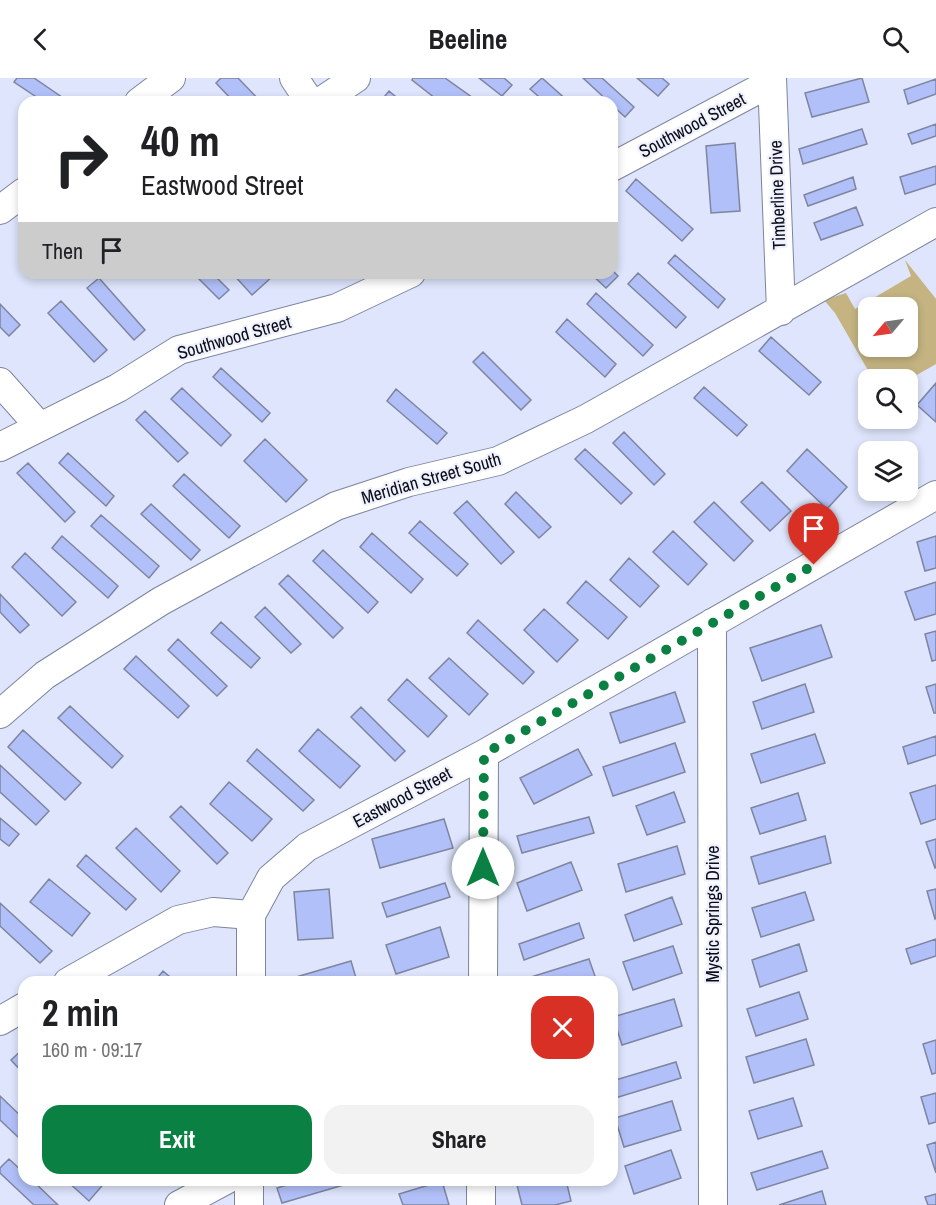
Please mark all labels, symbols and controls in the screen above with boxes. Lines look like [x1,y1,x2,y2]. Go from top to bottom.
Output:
text: Beeline [429,21,507,57]
icon: back [24,23,57,56]
icon: search [879,23,912,56]
street label: Southwood Street [634,86,750,164]
text: 40 m [141,113,220,169]
icon: right [42,120,120,198]
street label: Timberline Drive [763,140,791,250]
text: Eastwood Street [141,167,303,203]
icon: arrive [95,234,128,267]
text: Then [42,236,83,266]
north arrow [858,297,918,357]
map controls [858,297,918,501]
street label: Southwood Street [174,309,294,365]
button: search [858,369,918,429]
button: layers [858,441,918,501]
street label: Meridian Street South [358,446,504,510]
pin [788,503,839,565]
icon: arrive [797,512,830,545]
street label: Eastwood Street [348,761,456,833]
position arrow [451,836,515,900]
street label: Mystic Springs Drive [700,846,725,982]
text: 2 min [42,989,119,1037]
button: close [531,996,594,1059]
text: 160 m · 09:17 [42,1036,142,1063]
button: Exit [42,1105,312,1174]
button: Share [324,1105,594,1174]

